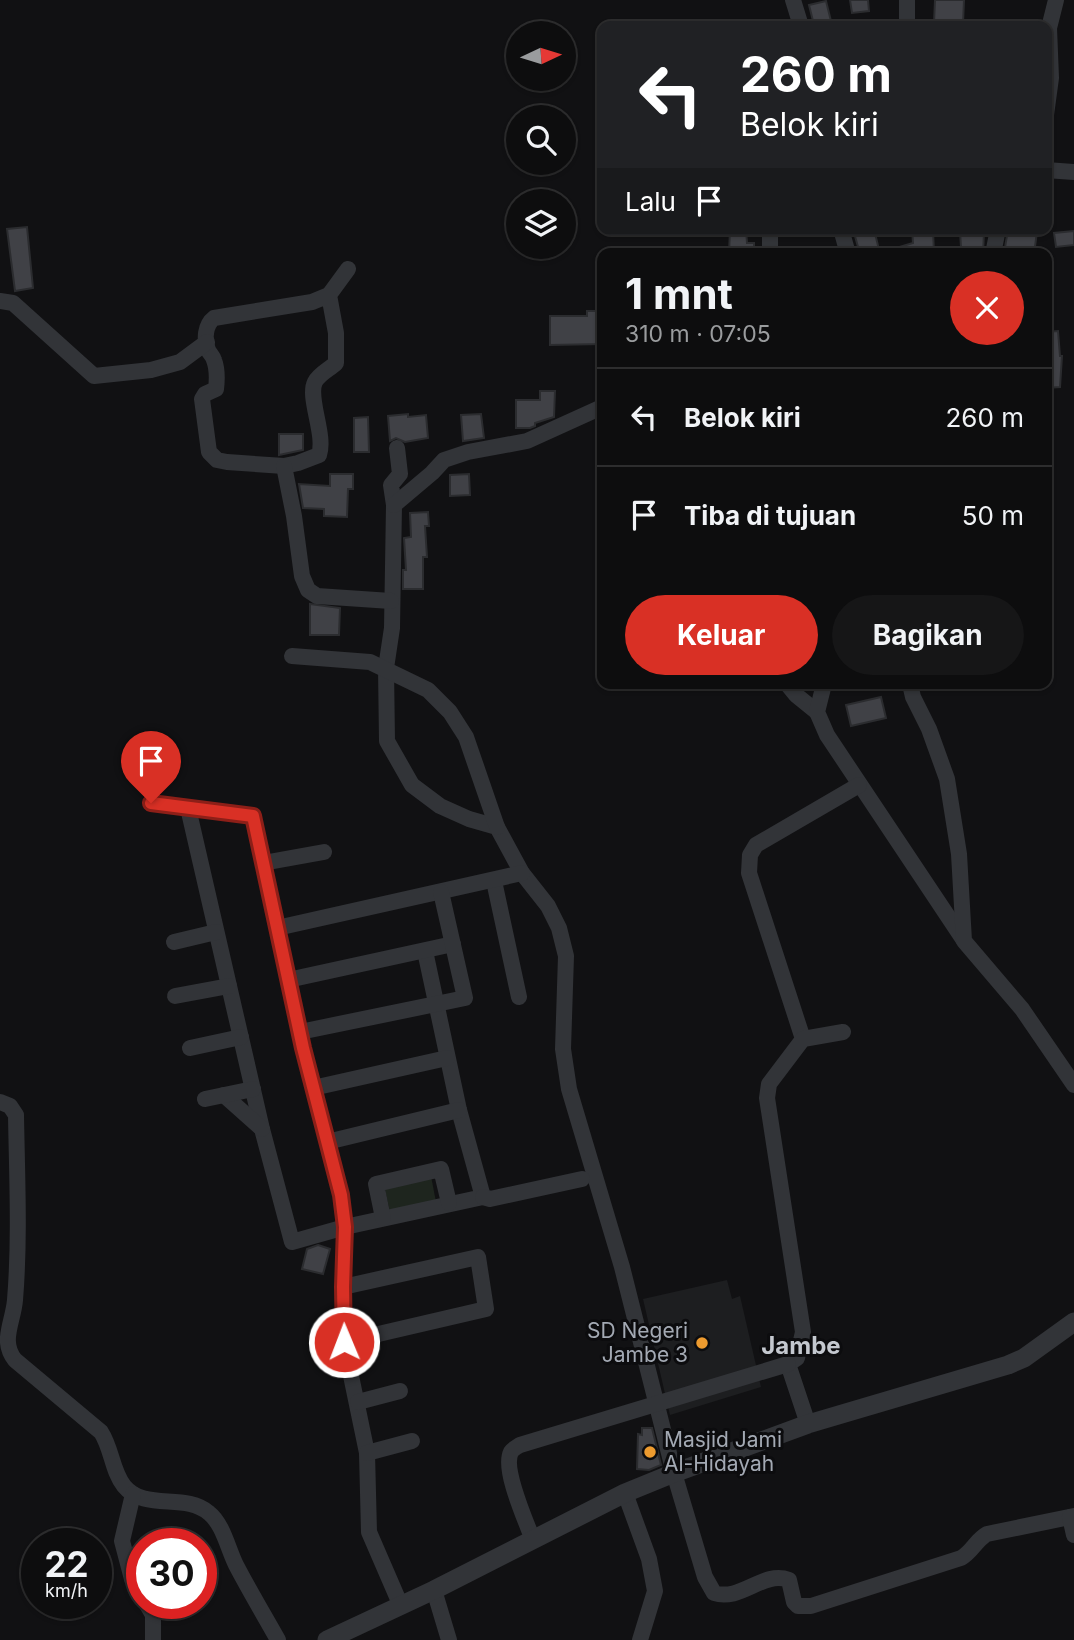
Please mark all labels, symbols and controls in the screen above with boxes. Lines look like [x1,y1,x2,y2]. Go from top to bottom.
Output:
north arrow [506,21,576,91]
map controls [506,21,576,259]
text: 260 m [740,45,892,104]
icon: left [625,49,716,140]
button: search [506,105,576,175]
text: Belok kiri [740,105,879,144]
icon: arrive [690,182,728,220]
text: Lalu [625,186,676,217]
button: layers [506,189,576,259]
text: 1 mnt [625,268,733,319]
button: close [950,271,1024,345]
text: 310 m · 07:05 [625,320,771,348]
icon: left [625,398,663,436]
text: Belok kiri [684,402,801,433]
text: 260 m [946,402,1024,433]
icon: arrive [625,496,663,534]
text: Tiba di tujuan [684,500,856,531]
text: 50 m [962,500,1024,531]
button: Keluar [625,595,818,675]
button: Bagikan [832,595,1024,675]
pin [121,731,181,803]
icon: arrive [132,742,170,780]
position arrow [307,1305,381,1379]
place label: SD Negeri Jambe 3 [587,1318,688,1367]
district label: Jambe [761,1331,841,1360]
marker: SD Negeri Jambe 3 [694,1335,710,1351]
place label: Masjid Jami Al-Hidayah [664,1427,782,1476]
marker: Masjid Jami Al-Hidayah [642,1444,658,1460]
speed limit sign: 30 [126,1528,217,1619]
text: 22 [44,1543,89,1585]
text: km/h [45,1580,88,1601]

